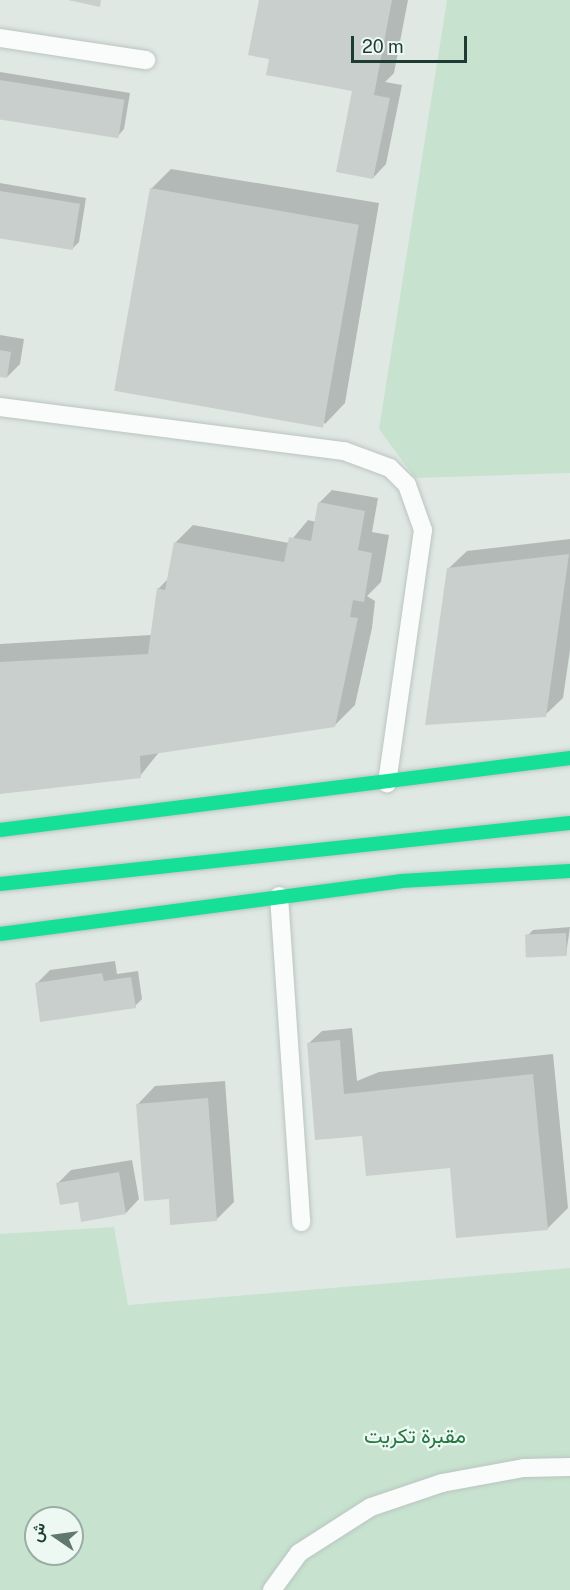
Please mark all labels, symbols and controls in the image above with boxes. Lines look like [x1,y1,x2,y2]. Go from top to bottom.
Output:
scale bar [354,24,470,62]
text: 20 m [362,36,404,57]
park label: مقبرة تكريت [364,1423,466,1449]
north arrow [24,1506,84,1566]
text: ش [27,1521,49,1544]

